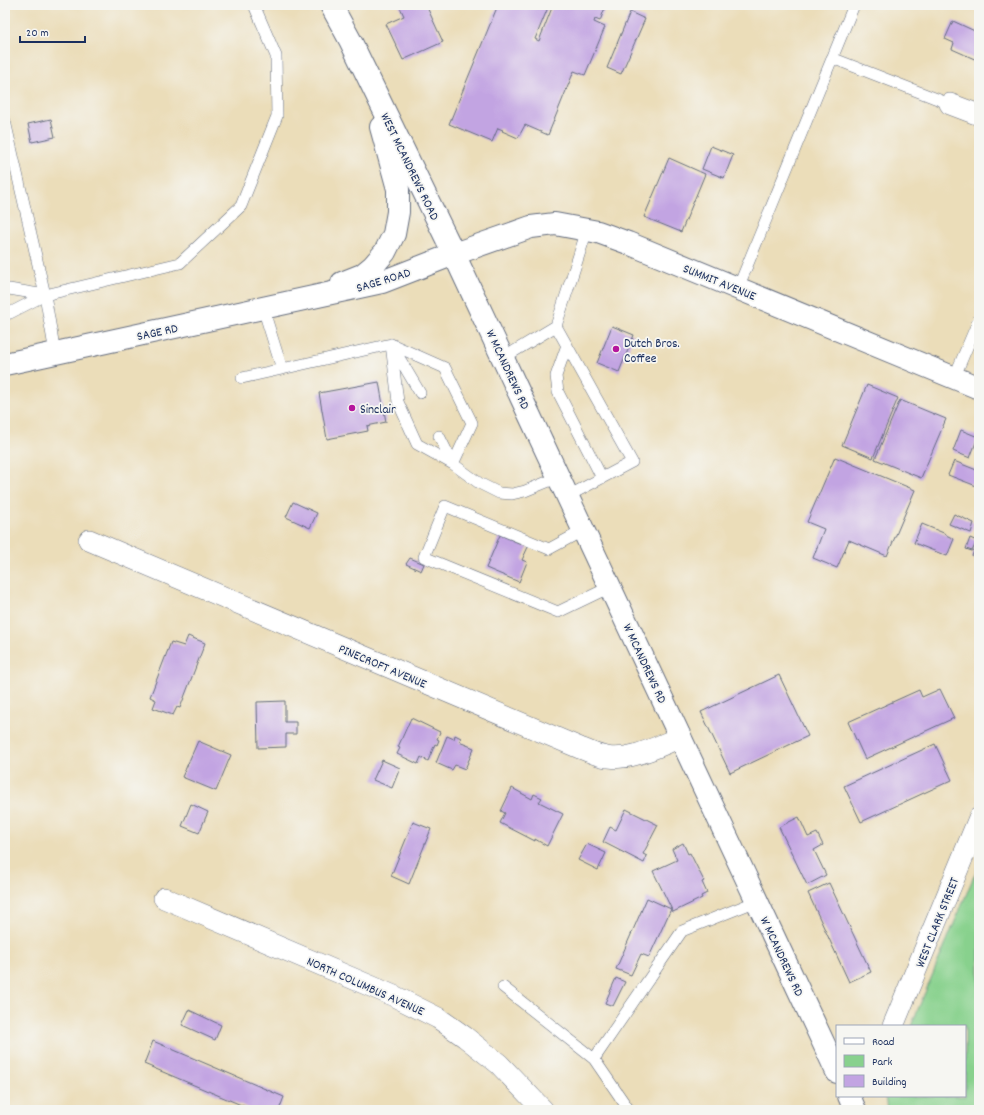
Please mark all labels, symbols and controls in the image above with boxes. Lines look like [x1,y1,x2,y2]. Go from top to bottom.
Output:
scale bar [20,18,85,44]
text: 20 m [26,25,49,42]
street label: WEST MCANDREWS ROAD [374,110,443,224]
street label: SUMMIT AVENUE [680,260,759,307]
street label: SAGE ROAD [354,264,414,299]
street label: SAGE RD [135,320,180,347]
street label: W MCANDREWS RD [480,327,534,413]
place label: Dutch Bros. Coffee [624,335,680,369]
marker: Dutch Bros. Coffee [611,344,621,354]
place label: Sinclair [360,401,396,420]
marker: Sinclair [347,403,357,413]
street label: W MCANDREWS RD [617,621,671,707]
street label: PINECROFT AVENUE [335,640,429,695]
street label: WEST CLARK STREET [912,875,965,971]
street label: W MCANDREWS RD [754,914,808,1000]
street label: NORTH COLUMBUS AVENUE [303,953,427,1022]
legend [836,1025,966,1097]
text: Road [872,1034,894,1051]
text: Park [872,1054,893,1071]
text: Building [872,1074,907,1091]

